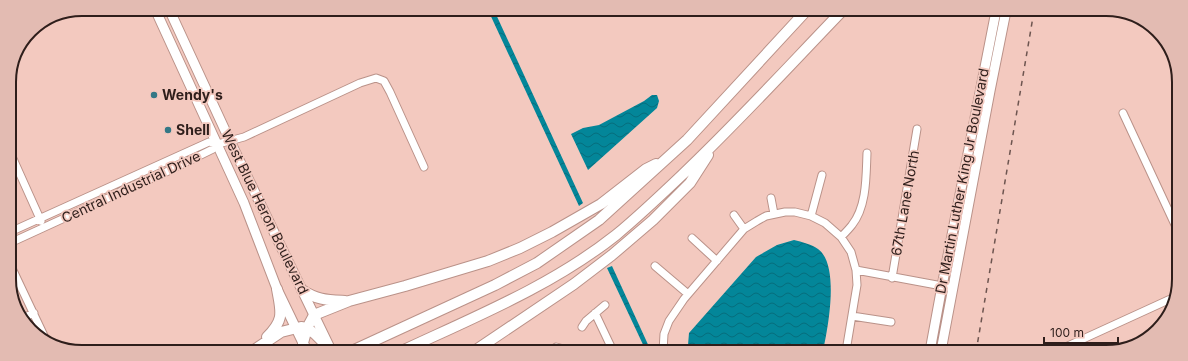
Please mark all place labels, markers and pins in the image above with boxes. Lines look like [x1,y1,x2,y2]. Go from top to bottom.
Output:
place label: Wendy's [162,86,223,103]
marker: Wendy's [149,90,159,100]
place label: Shell [176,121,210,138]
marker: Shell [163,125,173,135]

